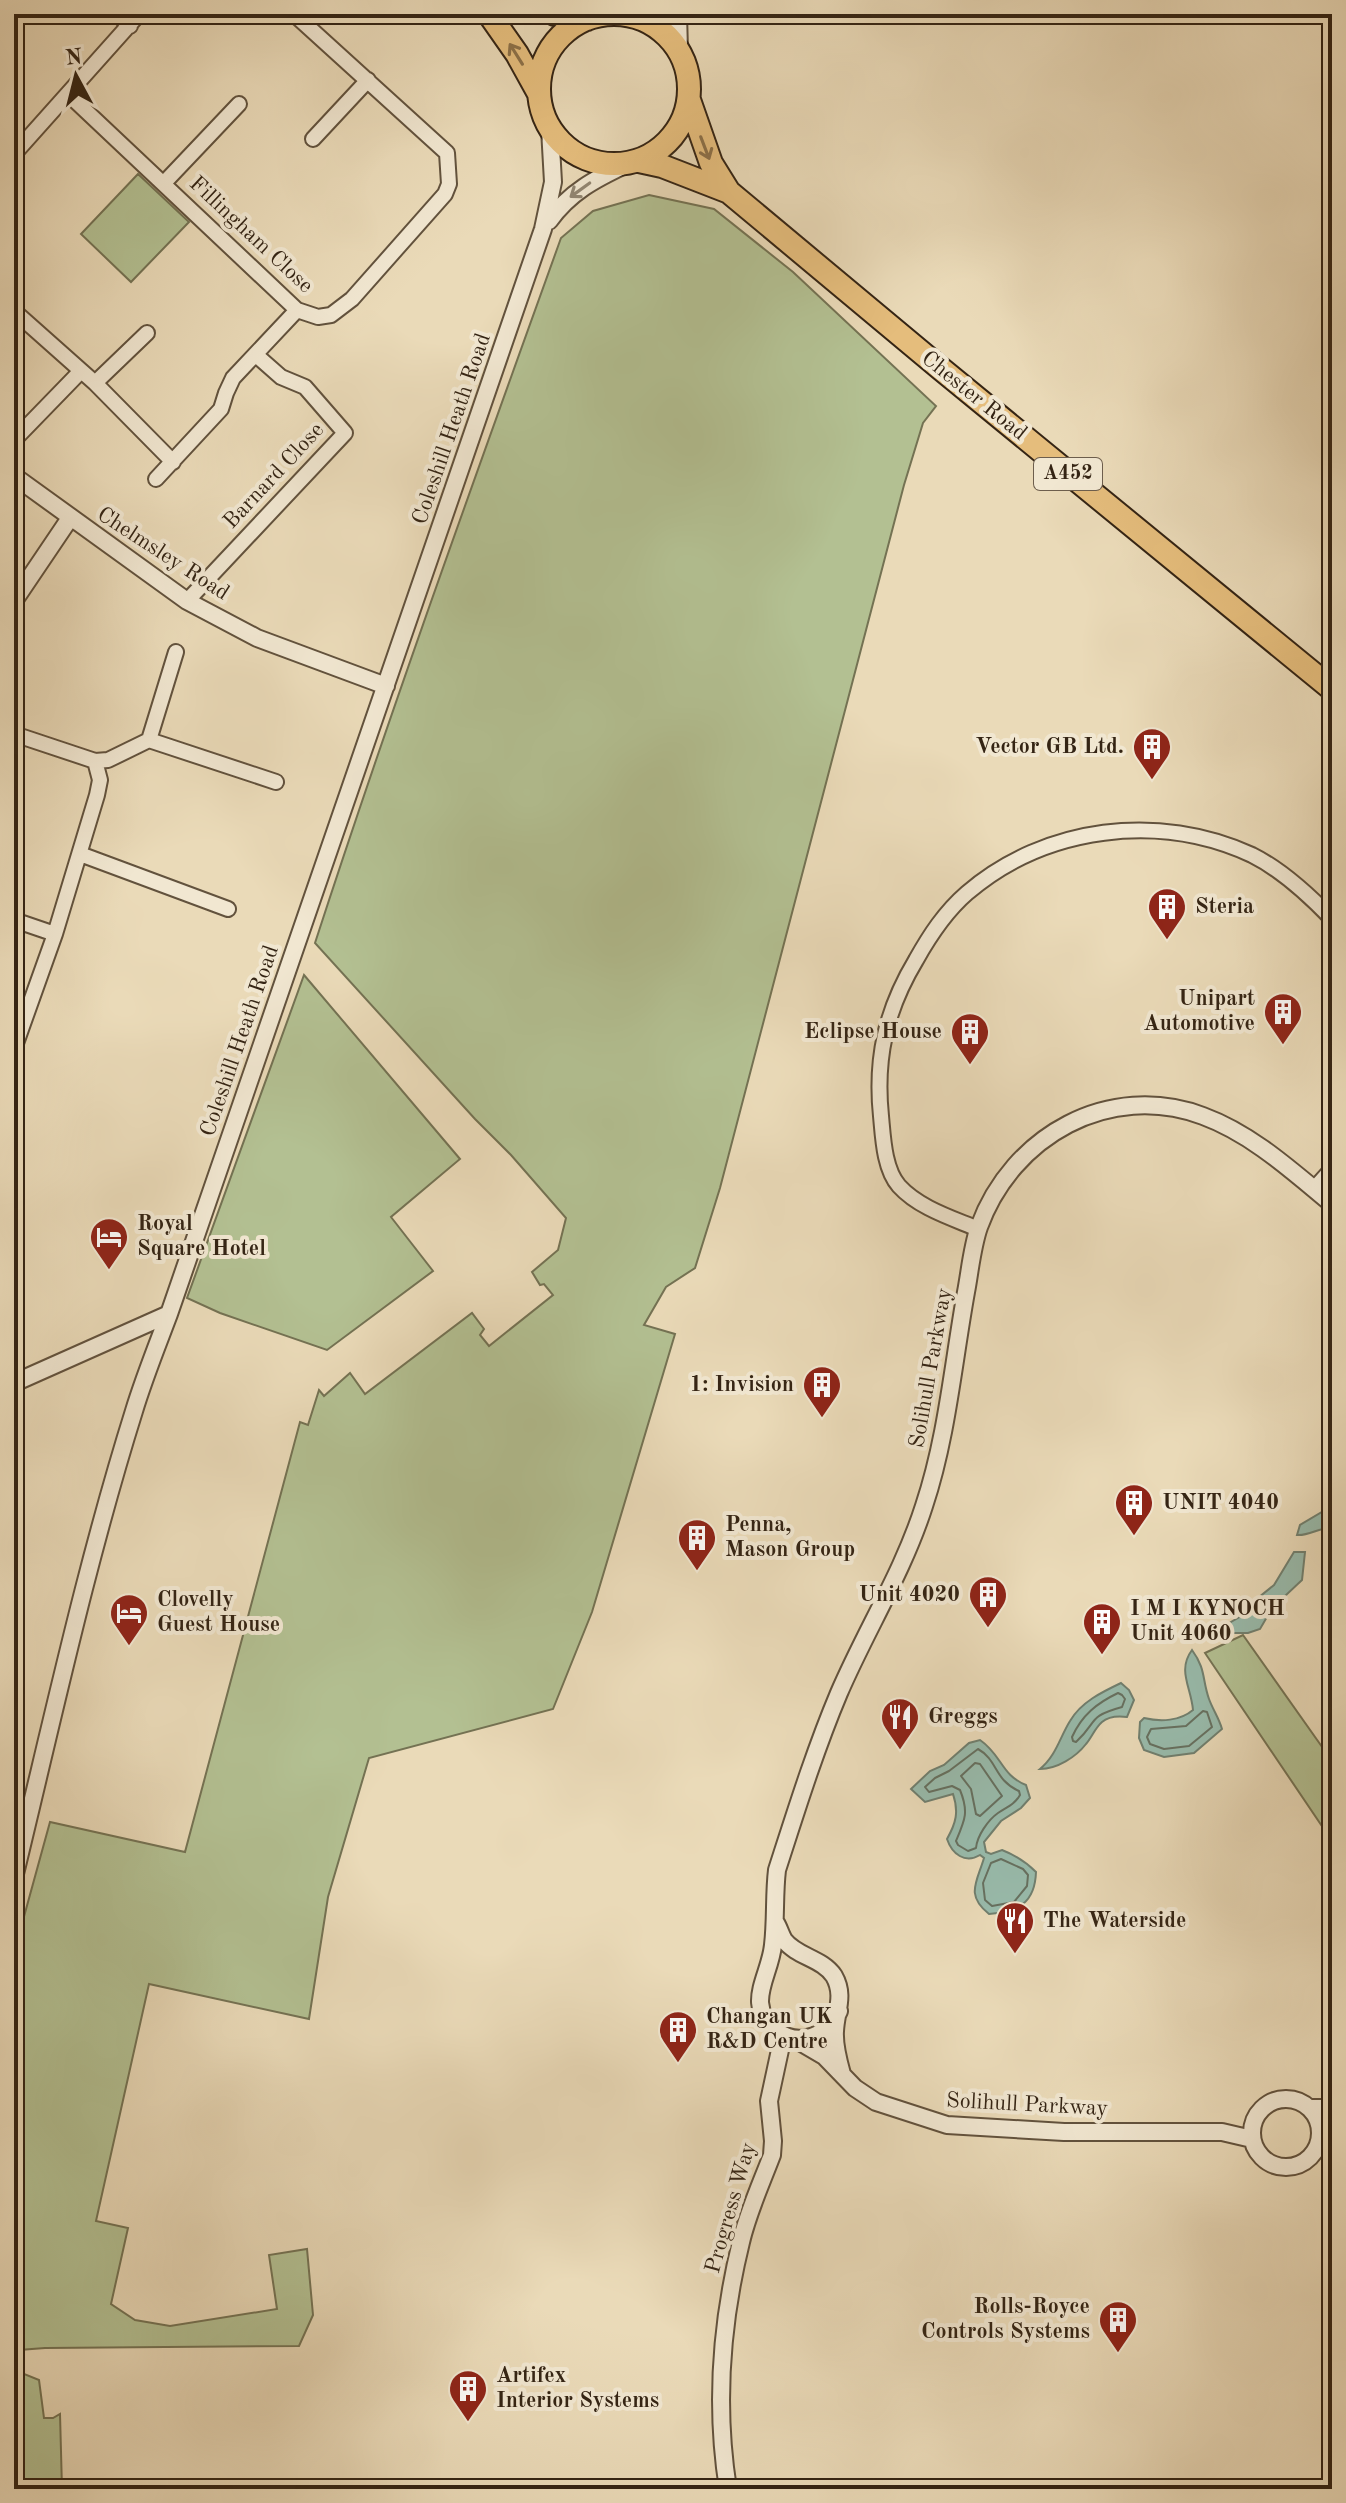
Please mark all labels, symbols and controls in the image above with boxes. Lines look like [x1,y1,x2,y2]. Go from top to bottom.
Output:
north arrow [36,36,116,116]
one-way arrow [508,43,524,66]
text: N [64,46,84,70]
one-way arrow [699,135,713,160]
street label: Fillingham Close [185,172,317,298]
one-way arrow [569,181,591,198]
street label: Coleshill Heath Road [409,331,495,527]
street label: Chester Road [917,347,1031,445]
street label: Barnard Close [220,419,328,533]
road number: A452 [1034,458,1102,490]
street label: Chelmsley Road [93,503,233,605]
building icon: Vector GB Ltd. [1131,726,1173,781]
place label: Vector GB Ltd. [975,736,1124,758]
building icon: Steria [1146,886,1188,941]
place label: Steria [1195,896,1254,918]
street label: Coleshill Heath Road [197,943,283,1139]
place label: Unipart Automotive [1143,988,1255,1035]
building icon: Unipart Automotive [1262,991,1304,1046]
building icon: Eclipse House [949,1011,991,1066]
place label: Eclipse House [804,1021,942,1043]
place label: Royal Square Hotel [137,1213,266,1260]
hotel icon: Royal Square Hotel [88,1216,130,1271]
street label: Solihull Parkway [906,1286,956,1450]
building icon: 1: Invision [801,1364,843,1419]
place label: 1: Invision [690,1374,794,1396]
building icon: UNIT 4040 [1113,1482,1155,1537]
place label: UNIT 4040 [1162,1492,1279,1514]
place label: Penna, Mason Group [725,1514,855,1561]
building icon: Penna, Mason Group [676,1517,718,1572]
building icon: Unit 4020 [967,1574,1009,1629]
place label: Unit 4020 [859,1584,960,1606]
place label: Clovelly Guest House [157,1589,280,1636]
hotel icon: Clovelly Guest House [108,1592,150,1647]
place label: I M I KYNOCH Unit 4060 [1130,1598,1285,1645]
building icon: I M I KYNOCH Unit 4060 [1081,1601,1123,1656]
restaurant icon: Greggs [879,1696,921,1751]
place label: Greggs [928,1706,998,1728]
restaurant icon: The Waterside [994,1900,1036,1955]
place label: The Waterside [1043,1910,1187,1932]
place label: Changan UK R&D Centre [706,2006,832,2053]
building icon: Changan UK R&D Centre [657,2009,699,2064]
street label: Solihull Parkway [946,2090,1109,2120]
street label: Progress Way [702,2140,760,2276]
place label: Rolls-Royce Controls Systems [921,2296,1090,2343]
building icon: Rolls-Royce Controls Systems [1097,2299,1139,2354]
place label: Artifex Interior Systems [496,2365,659,2412]
building icon: Artifex Interior Systems [447,2368,489,2423]

